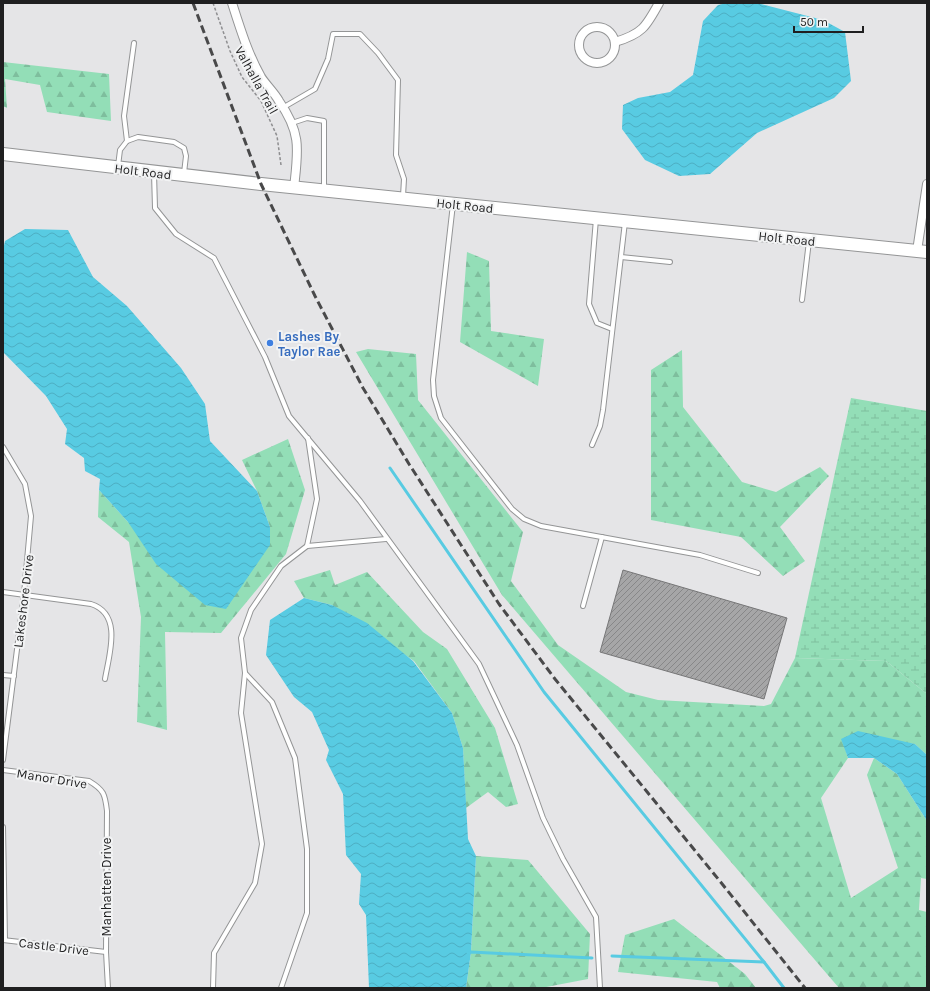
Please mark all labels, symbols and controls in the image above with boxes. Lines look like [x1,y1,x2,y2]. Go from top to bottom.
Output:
scale bar [794,8,863,34]
text: 50 m [800,15,828,29]
street label: Valhalla Trail [232,44,281,117]
street label: Holt Road [114,161,172,182]
street label: Holt Road [436,195,494,216]
street label: Holt Road [758,228,816,249]
place label: Lashes By Taylor Rae [278,329,341,359]
marker: Lashes By Taylor Rae [265,338,275,348]
street label: Lakeshore Drive [10,553,37,649]
street label: Manor Drive [16,766,89,792]
street label: Manhatten Drive [99,837,114,936]
street label: Castle Drive [18,935,90,958]

